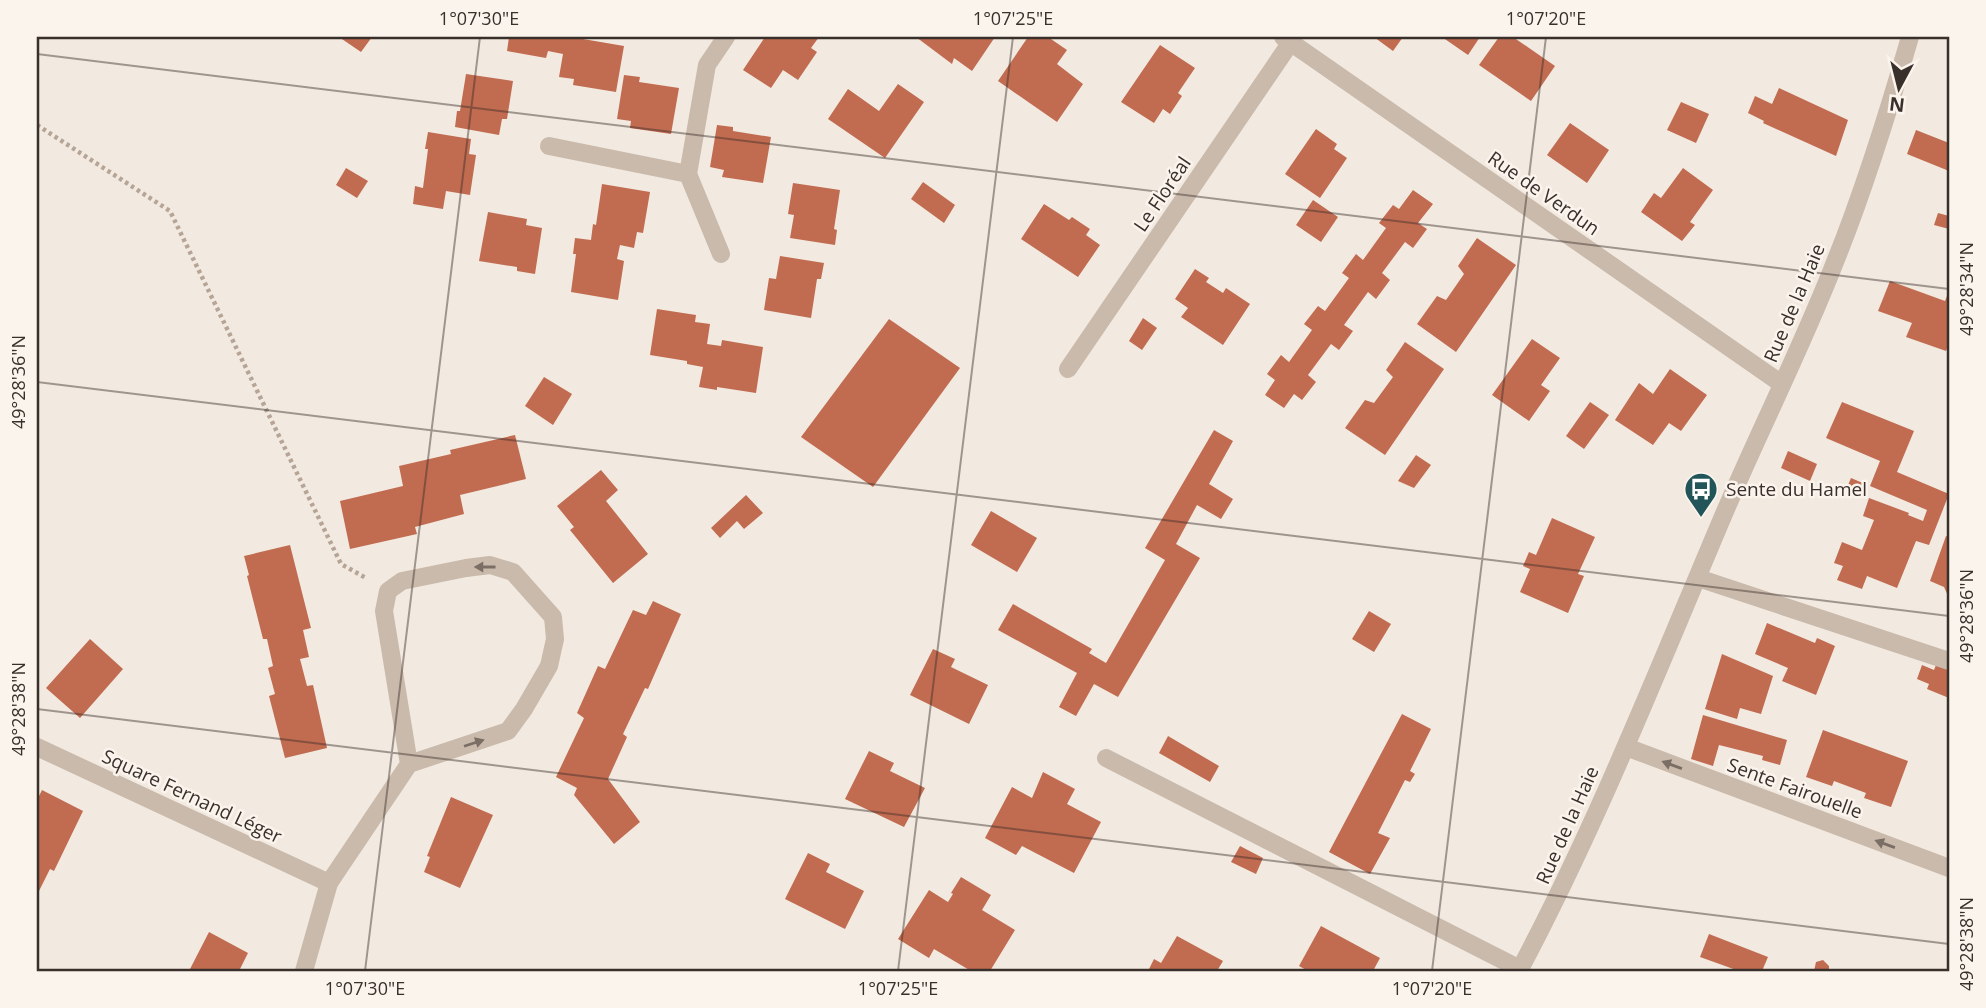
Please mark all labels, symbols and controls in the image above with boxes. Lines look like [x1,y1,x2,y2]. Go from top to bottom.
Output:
text: 1°07'30"E [439,6,519,30]
text: 1°07'25"E [973,6,1053,30]
text: 1°07'20"E [1506,6,1586,30]
north arrow [1864,52,1934,122]
text: N [1888,91,1906,119]
street label: Rue de Verdun [1483,145,1605,241]
street label: Le Floréal [1127,151,1197,237]
street label: Rue de la Haie [1757,240,1831,366]
text: 49°28'34"N [1954,242,1978,336]
text: 49°28'36"N [6,335,30,429]
bus stop icon: Sente du Hamel [1682,470,1720,519]
place label: Sente du Hamel [1726,476,1867,502]
one-way arrow [473,561,495,573]
text: 49°28'36"N [1954,569,1978,663]
text: 49°28'38"N [6,662,30,756]
one-way arrow [464,738,485,748]
street label: Square Fernand Léger [98,743,286,849]
street label: Sente Fairouelle [1724,751,1866,825]
one-way arrow [1662,759,1683,770]
street label: Rue de la Haie [1529,762,1605,888]
one-way arrow [1875,838,1896,849]
text: 49°28'38"N [1954,897,1978,991]
text: 1°07'30"E [325,976,405,1000]
text: 1°07'25"E [858,976,938,1000]
text: 1°07'20"E [1392,976,1472,1000]

